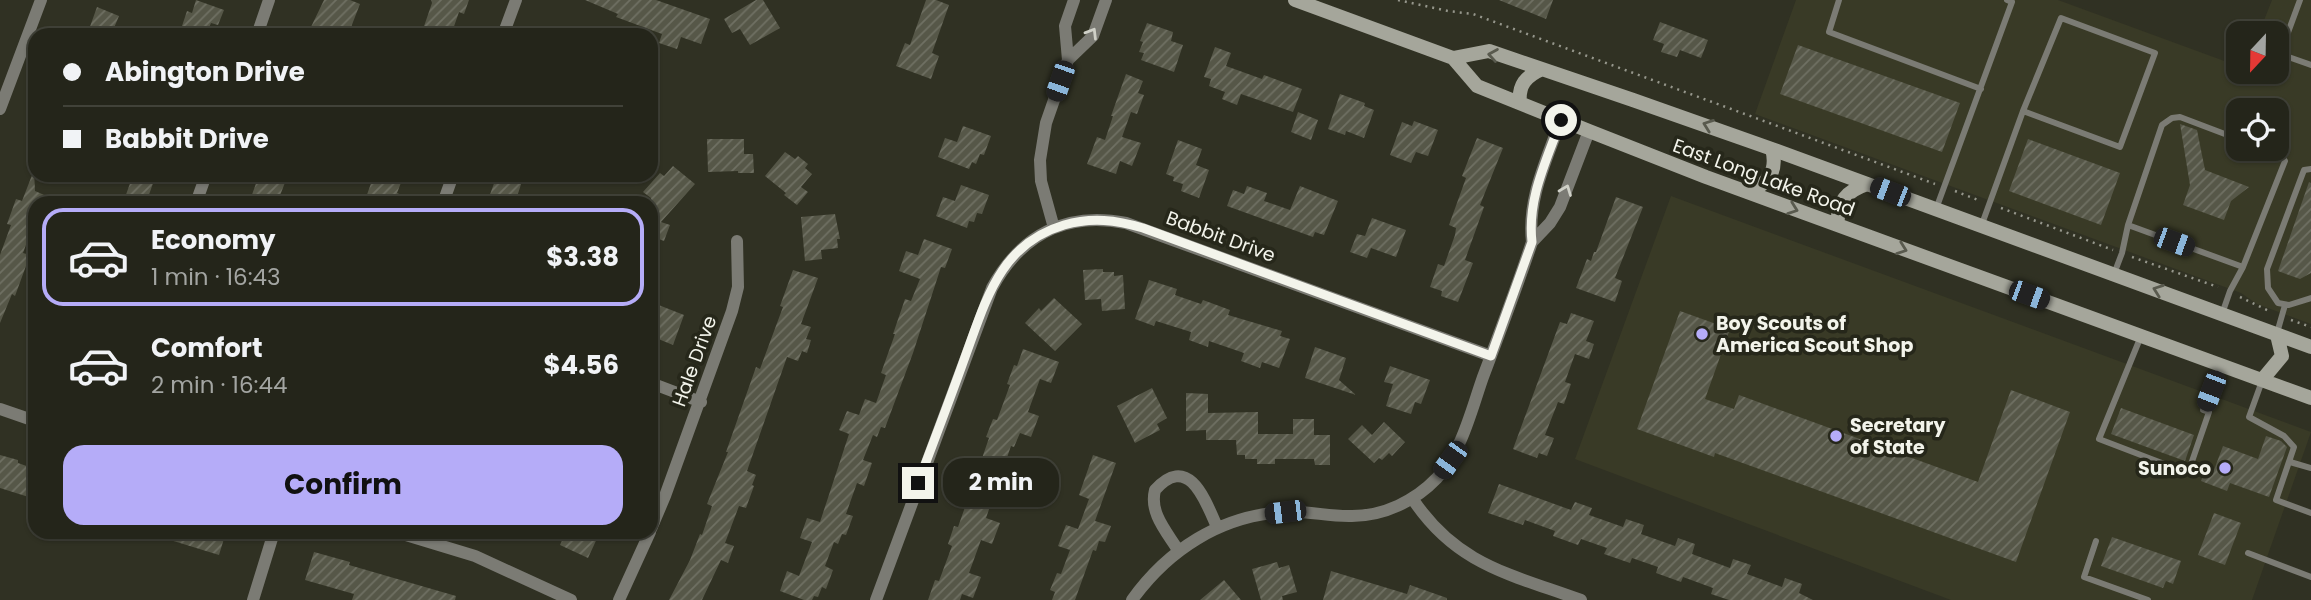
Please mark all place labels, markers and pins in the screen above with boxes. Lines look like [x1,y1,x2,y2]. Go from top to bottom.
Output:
place label: Boy Scouts of America Scout Shop [1716,310,1913,359]
marker: Boy Scouts of America Scout Shop [1694,326,1710,342]
place label: Secretary of State [1850,412,1946,461]
marker: Secretary of State [1828,428,1844,444]
place label: Sunoco [2138,455,2211,482]
marker: Sunoco [2217,460,2233,476]

